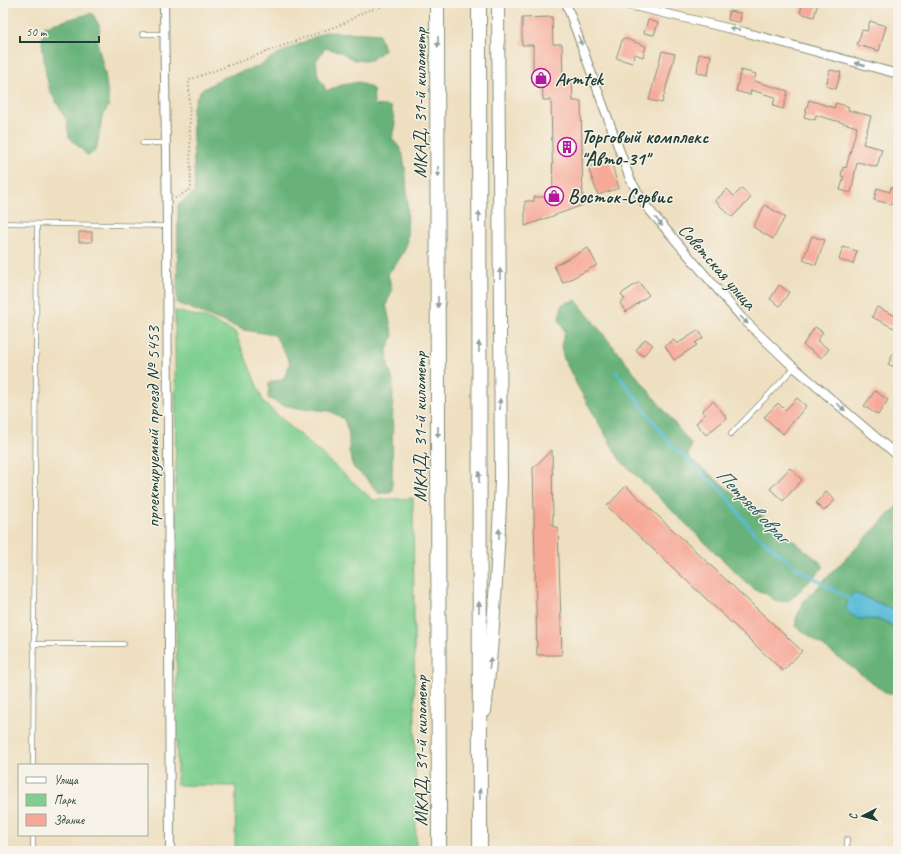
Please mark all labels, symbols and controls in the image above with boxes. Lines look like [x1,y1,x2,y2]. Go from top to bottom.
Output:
scale bar [20,18,99,44]
text: 50 m [26,24,48,40]
street label: МКАД, 31-й километр [408,26,432,178]
one-way arrow [729,26,741,32]
one-way arrow [577,34,583,46]
one-way arrow [435,36,441,49]
one-way arrow [854,61,866,67]
shop icon: Armtek [530,67,552,89]
place label: Armtek [555,67,605,91]
place label: Торговый комплекс "Авто-31" [581,125,710,171]
building icon: Торговый комплекс "Авто-31" [556,136,578,158]
one-way arrow [435,166,441,179]
shop icon: Восток-Сервис [543,185,565,207]
place label: Восток-Сервис [568,185,674,209]
one-way arrow [476,210,482,223]
one-way arrow [655,216,663,227]
street label: Советская улица [673,218,763,316]
one-way arrow [497,267,503,280]
one-way arrow [435,296,441,309]
one-way arrow [739,315,749,325]
street label: проектируемый проезд № 5453 [141,325,165,528]
one-way arrow [476,340,482,353]
street label: МКАД, 31-й километр [408,350,432,502]
one-way arrow [497,397,503,410]
one-way arrow [836,402,846,411]
one-way arrow [435,426,441,439]
water label: Петряев овраг [711,463,798,551]
one-way arrow [476,470,482,483]
one-way arrow [496,527,502,540]
one-way arrow [476,600,482,613]
one-way arrow [487,657,494,669]
street label: МКАД, 31-й километр [409,674,433,826]
legend [18,764,148,836]
text: Улица [54,772,79,788]
one-way arrow [477,787,483,800]
text: Парк [54,792,77,808]
north arrow [843,796,883,836]
text: Здание [54,812,85,828]
text: С [846,812,860,820]

